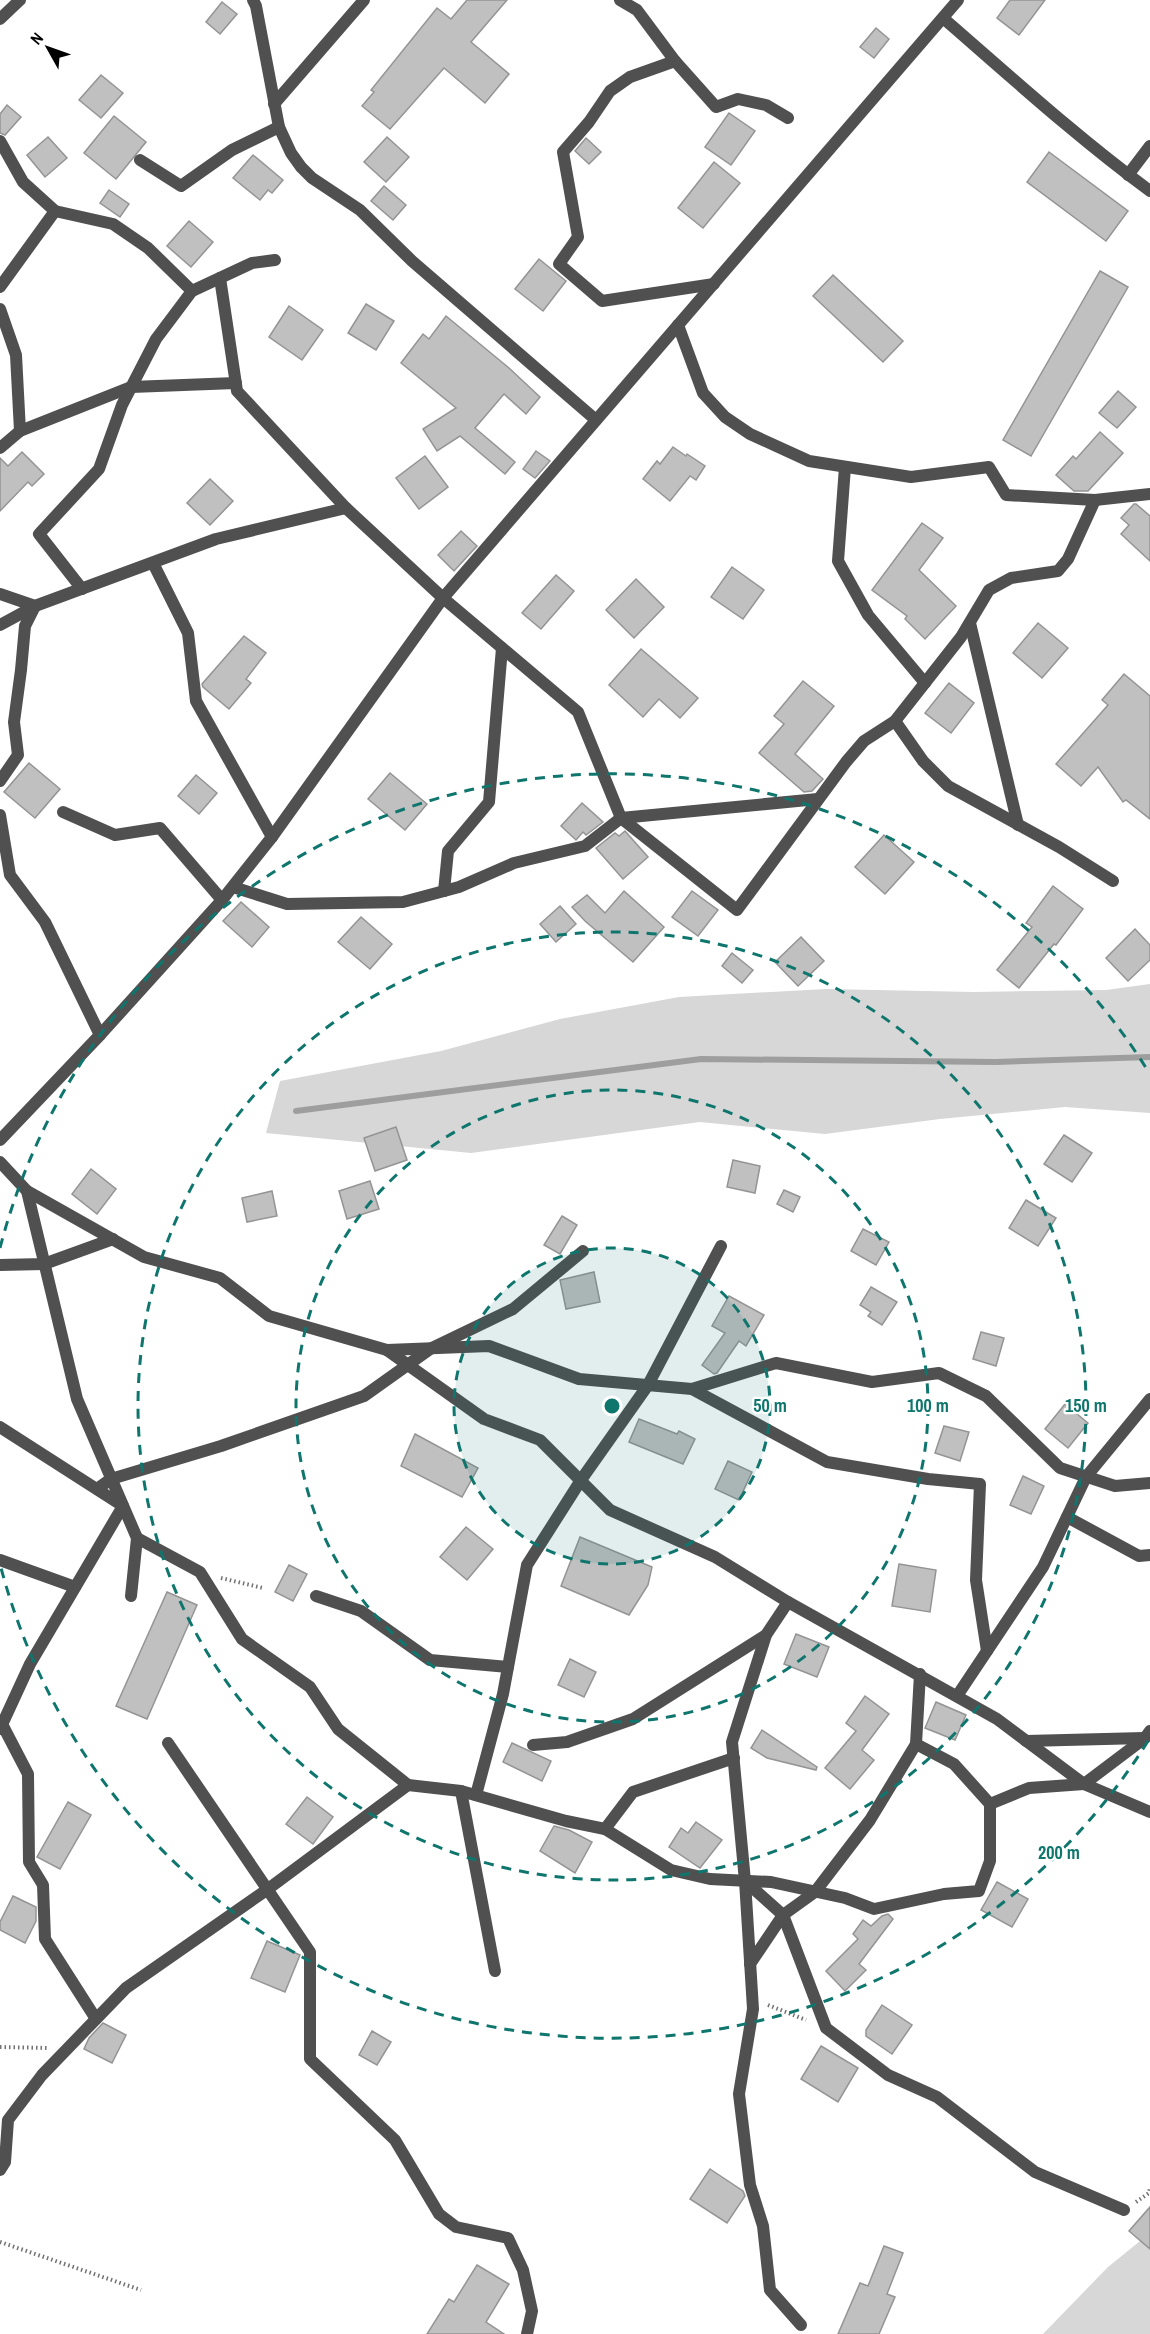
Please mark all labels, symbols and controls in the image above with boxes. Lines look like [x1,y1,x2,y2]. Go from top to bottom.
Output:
north arrow [18,18,78,78]
text: N [25,28,48,49]
text: 50 m [753,1393,787,1418]
text: 100 m [907,1393,949,1418]
text: 150 m [1065,1393,1107,1418]
centre of rings [602,1396,622,1416]
text: 200 m [1038,1840,1080,1865]

